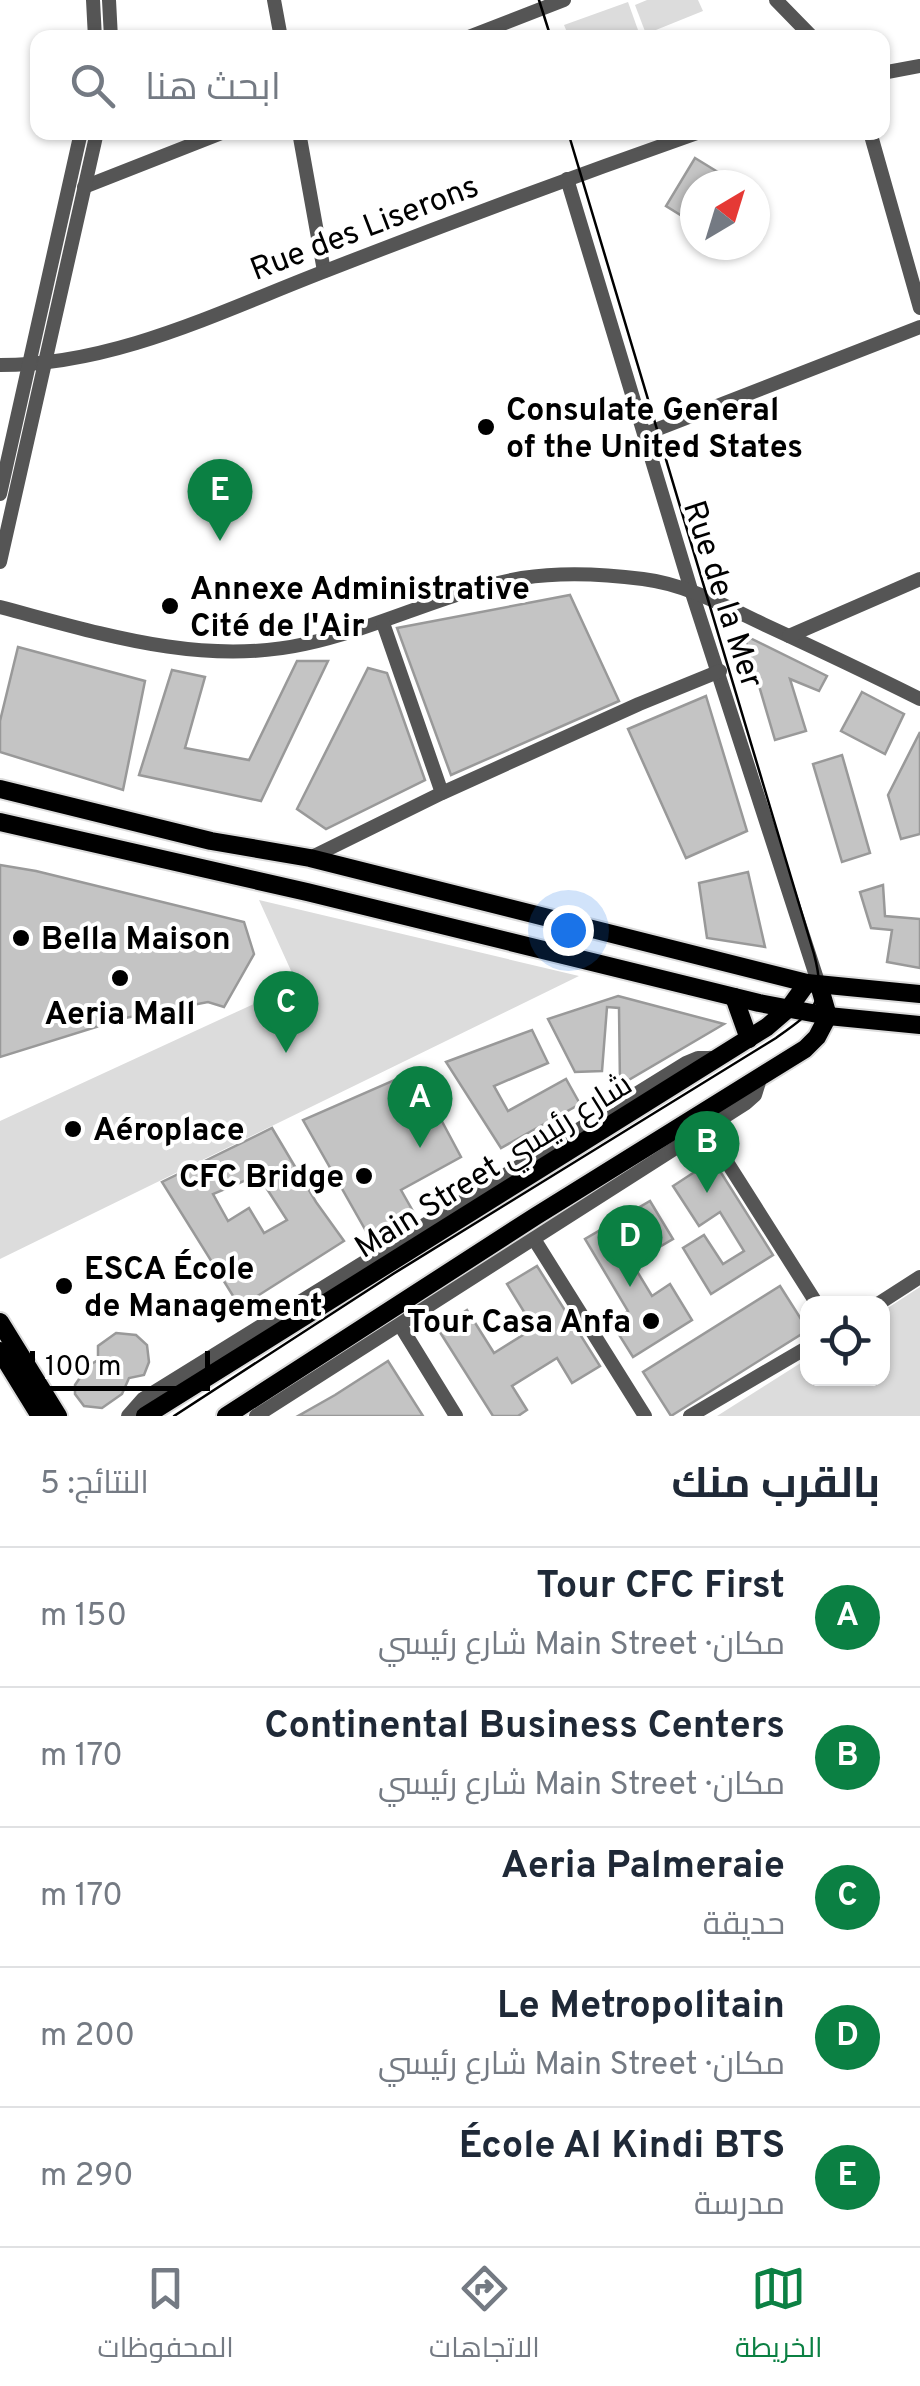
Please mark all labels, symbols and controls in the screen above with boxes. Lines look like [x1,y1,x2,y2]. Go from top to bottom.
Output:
search box [30,30,890,140]
icon: search [65,58,120,113]
text: ابحث هنا [145,65,281,114]
street label: Rue des Liserons [245,168,485,292]
north arrow [680,170,770,260]
place label: Consulate General of the United States [506,392,803,469]
marker: Consulate General of the United States [475,416,497,438]
pin: E [188,458,252,541]
street label: Rue de la Mer [672,496,770,694]
place label: Annexe Administrative Cité de l'Air [190,571,530,648]
marker: Annexe Administrative Cité de l'Air [159,595,181,617]
your location [543,905,594,956]
place label: Bella Maison [41,921,231,961]
marker: Bella Maison [10,927,32,949]
marker: Aeria Mall [109,967,131,989]
pin: C [254,970,318,1053]
place label: Aeria Mall [45,996,196,1036]
street label: Main Street شارع رئيسي [349,1066,641,1270]
pin: A [388,1066,452,1148]
pin: B [674,1110,740,1193]
place label: Aéroplace [93,1112,245,1152]
marker: Aéroplace [62,1118,84,1140]
place label: CFC Bridge [179,1159,344,1199]
marker: CFC Bridge [353,1165,375,1187]
pin: D [598,1204,662,1287]
place label: ESCA École de Management [84,1249,322,1328]
marker: ESCA École de Management [53,1275,75,1297]
map controls [800,1296,890,1386]
button: locate [800,1296,890,1386]
place label: Tour Casa Anfa [407,1304,631,1344]
marker: Tour Casa Anfa [640,1310,662,1332]
scale bar [30,1346,210,1390]
text: 100 m [45,1350,121,1386]
text: بالقرب منك [671,1460,880,1513]
text: النتائج: 5 [40,1465,149,1505]
text: Tour CFC First [536,1563,785,1612]
text: 150 m [40,1597,127,1637]
text: A [836,1597,859,1637]
text: مكان · Main Street شارع رئيسي [378,1626,785,1666]
text: Continental Business Centers [264,1703,785,1752]
text: 170 m [40,1737,123,1777]
text: B [836,1737,859,1777]
text: مكان · Main Street شارع رئيسي [378,1766,785,1806]
text: Aeria Palmeraie [501,1843,785,1892]
text: 170 m [40,1877,123,1917]
text: C [837,1877,858,1917]
text: حديقة [703,1906,785,1946]
text: Le Metropolitain [497,1983,785,2032]
text: 200 m [40,2017,135,2057]
text: D [836,2017,859,2057]
text: مكان · Main Street شارع رئيسي [378,2046,785,2086]
text: École Al Kindi BTS [459,2123,785,2172]
text: 290 m [40,2157,134,2197]
text: E [838,2157,857,2197]
text: مدرسة [694,2186,785,2226]
tab: المحفوظات [98,2261,234,2373]
tab: الاتجاهات [429,2261,540,2373]
tab: الخريطة [735,2261,822,2373]

